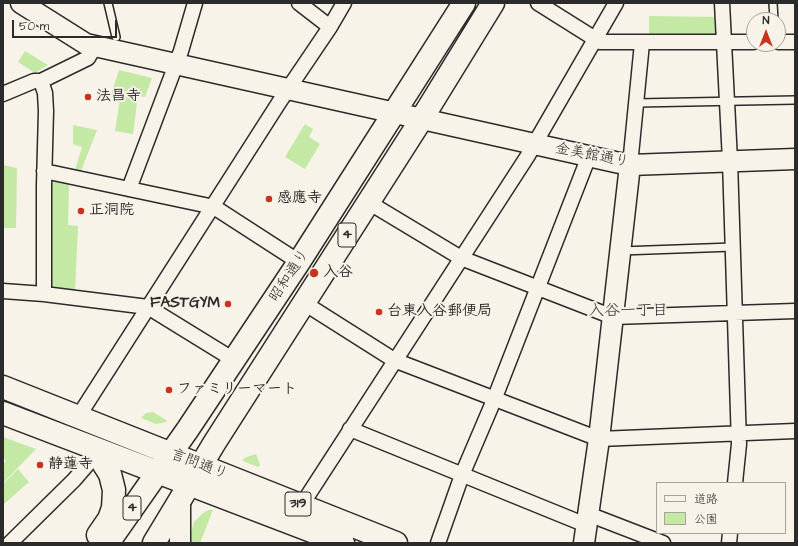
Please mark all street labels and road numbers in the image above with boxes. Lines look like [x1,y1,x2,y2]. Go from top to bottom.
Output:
street label: 金美館通り [553,140,631,172]
road number: 4 [338,223,356,247]
street label: 昭和通り [266,246,314,306]
street label: 言問通り [168,446,230,484]
road number: 319 [285,492,311,516]
road number: 4 [123,496,141,520]

